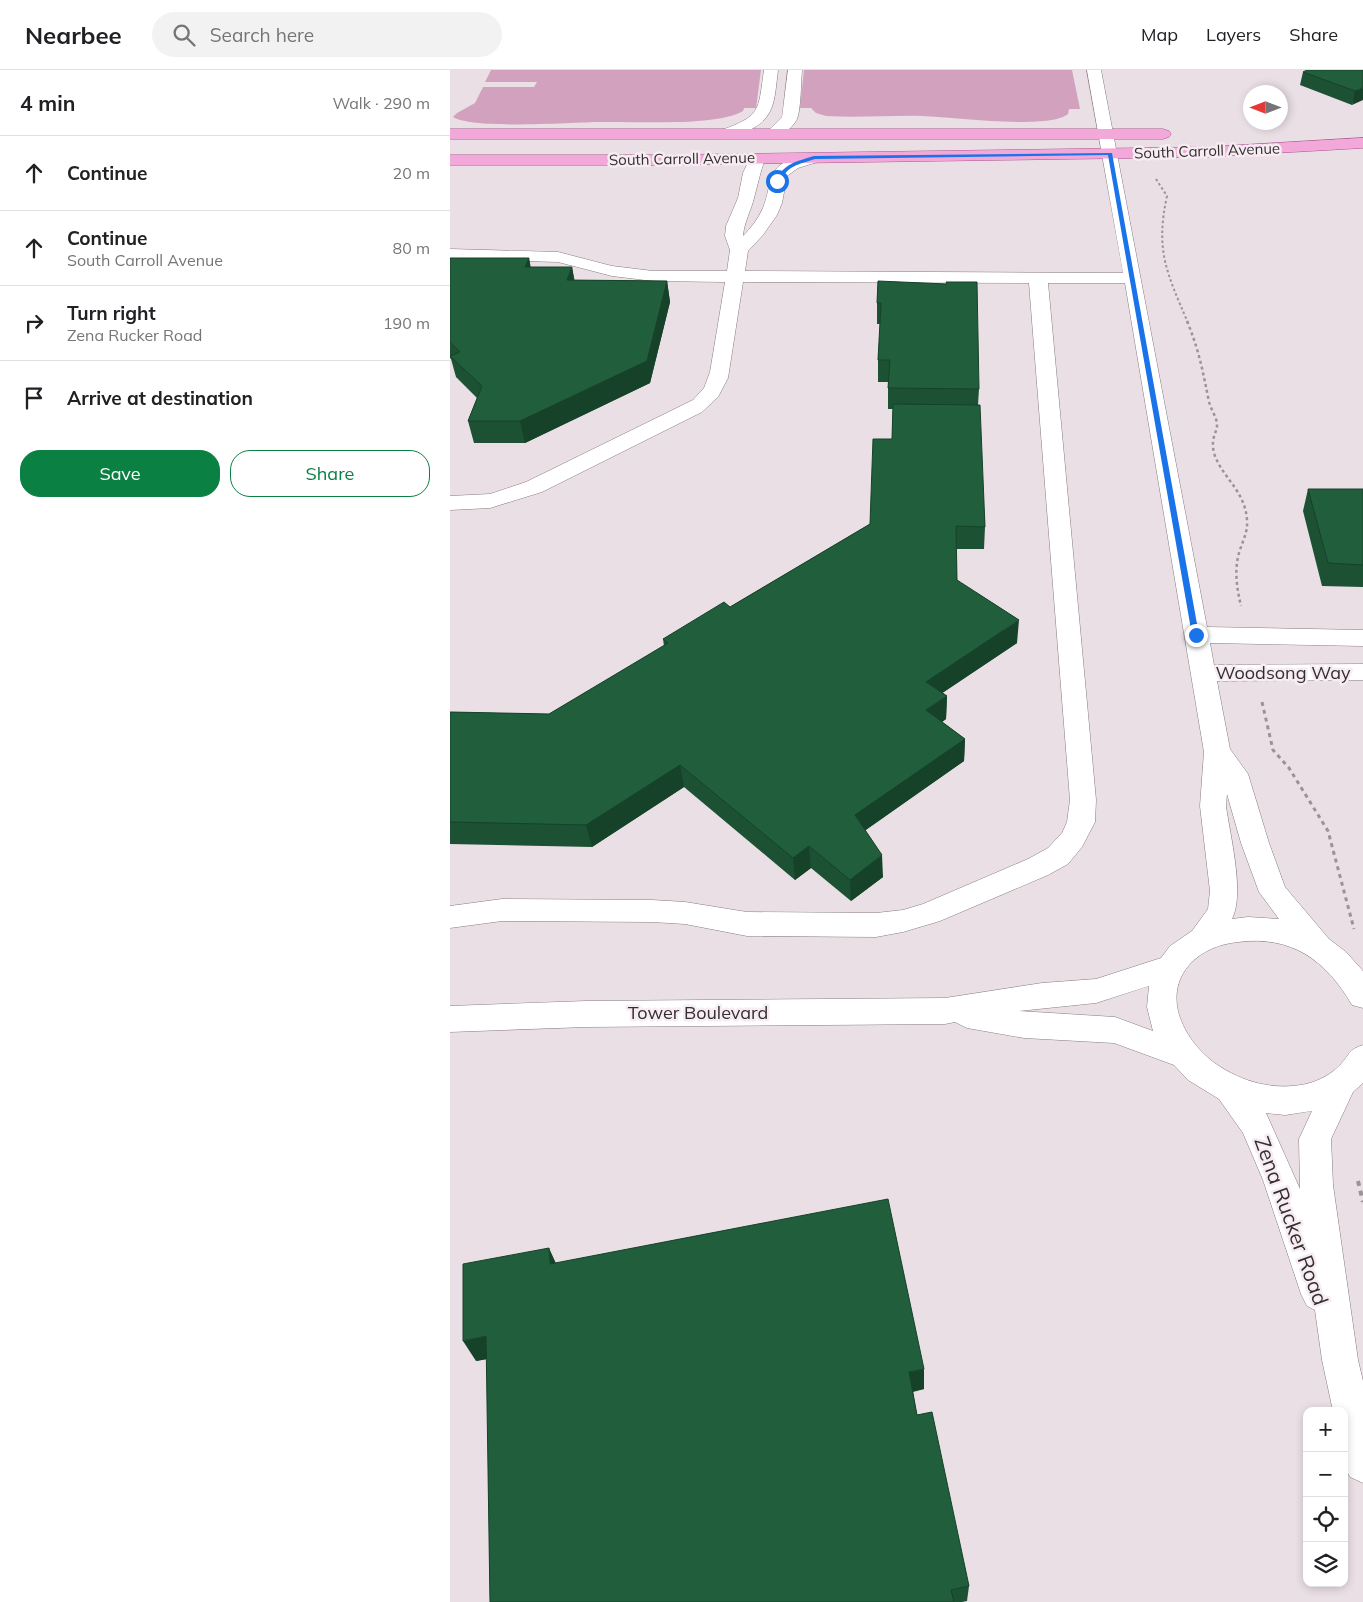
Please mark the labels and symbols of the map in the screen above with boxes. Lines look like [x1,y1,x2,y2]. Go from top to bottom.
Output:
north arrow [1243,85,1288,130]
street label: South Carroll Avenue [1134,138,1280,163]
street label: South Carroll Avenue [609,148,755,169]
route start [766,170,789,193]
route end [1185,624,1208,647]
street label: Woodsong Way [1216,661,1351,684]
street label: Tower Boulevard [628,1001,768,1024]
street label: Zena Rucker Road [1249,1133,1335,1309]

